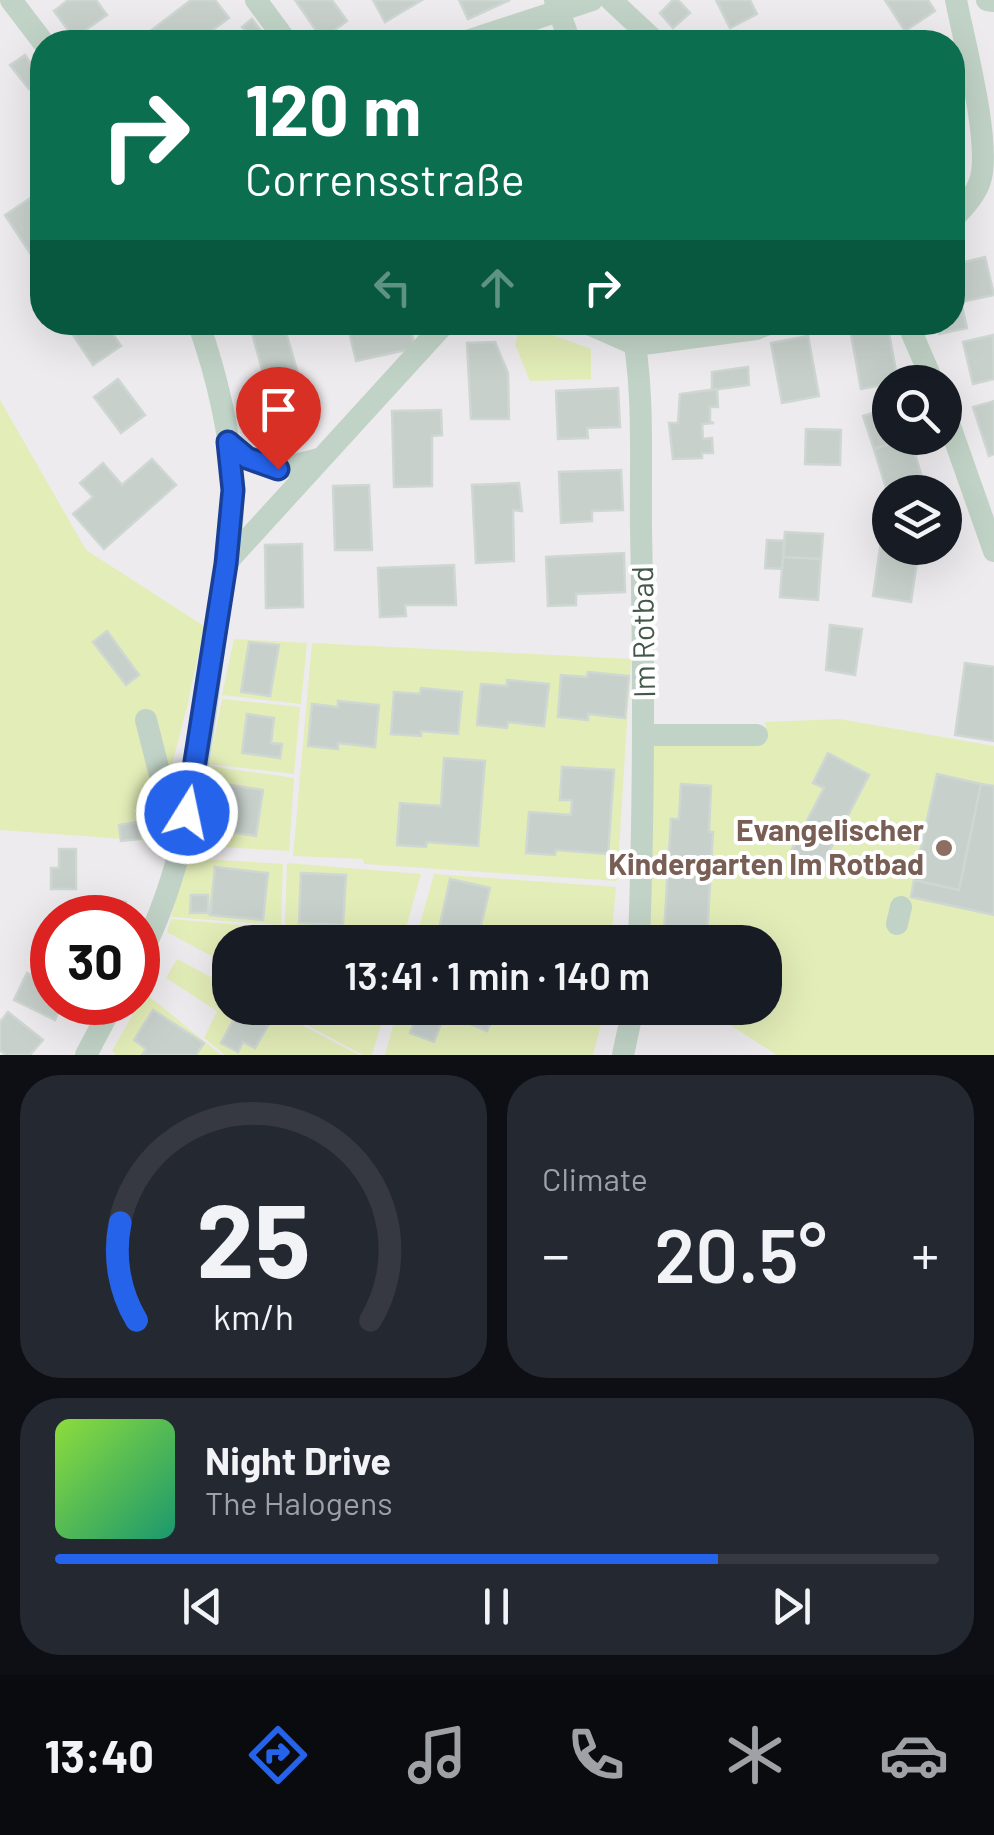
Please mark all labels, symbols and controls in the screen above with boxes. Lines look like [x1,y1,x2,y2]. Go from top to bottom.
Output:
text: 120 m [245,66,421,150]
icon: right [80,70,210,200]
text: Corrensstraße [245,151,525,205]
icon: left [365,260,420,315]
icon: ahead [470,260,525,315]
icon: right [575,260,630,315]
map controls [872,365,962,565]
button: search [872,365,962,455]
pin [236,367,321,470]
icon: arrive [251,382,306,437]
button: layers [872,475,962,565]
street label: Im Rotbad [623,566,661,698]
position arrow [135,761,239,865]
place label: Evangelischer Kindergarten Im Rotbad [608,811,925,881]
marker: Evangelischer Kindergarten Im Rotbad [933,837,955,859]
speed limit sign: 30 [30,895,160,1025]
text: 13:41 · 1 min · 140 m [344,952,650,998]
text: Climate [542,1159,648,1197]
text: 25 [196,1174,311,1299]
text: 20.5° [654,1208,827,1298]
text: − [542,1220,570,1286]
text: + [911,1220,939,1286]
text: km/h [213,1294,294,1337]
text: Night Drive [205,1437,391,1483]
text: The Halogens [205,1483,393,1521]
icon: previous [175,1579,230,1634]
icon: pause [469,1579,524,1634]
icon: next [764,1579,819,1634]
icon: directions [243,1720,313,1790]
icon: music [402,1720,472,1790]
icon: phone [561,1720,631,1790]
icon: climate [720,1720,790,1790]
icon: car [879,1720,949,1790]
text: 13:40 [45,1728,154,1782]

